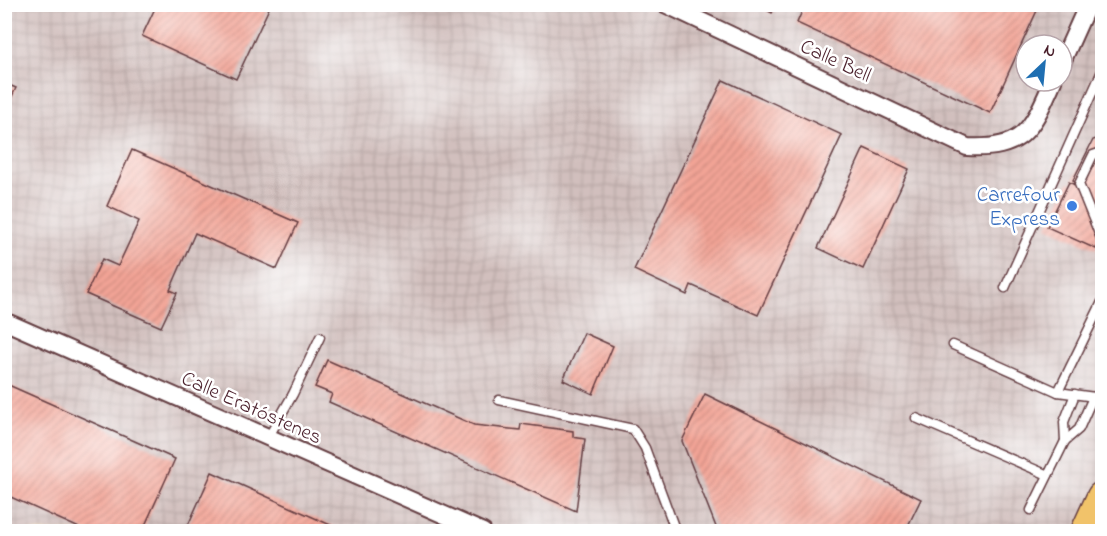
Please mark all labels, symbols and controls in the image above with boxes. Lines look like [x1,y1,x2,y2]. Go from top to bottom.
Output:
street label: Calle Bell [795,32,876,91]
north arrow [1014,33,1074,93]
text: N [1040,38,1060,65]
place label: Carrefour Express [977,181,1060,235]
marker: Carrefour Express [1065,199,1079,213]
street label: Calle Eratóstenes [176,364,326,453]

